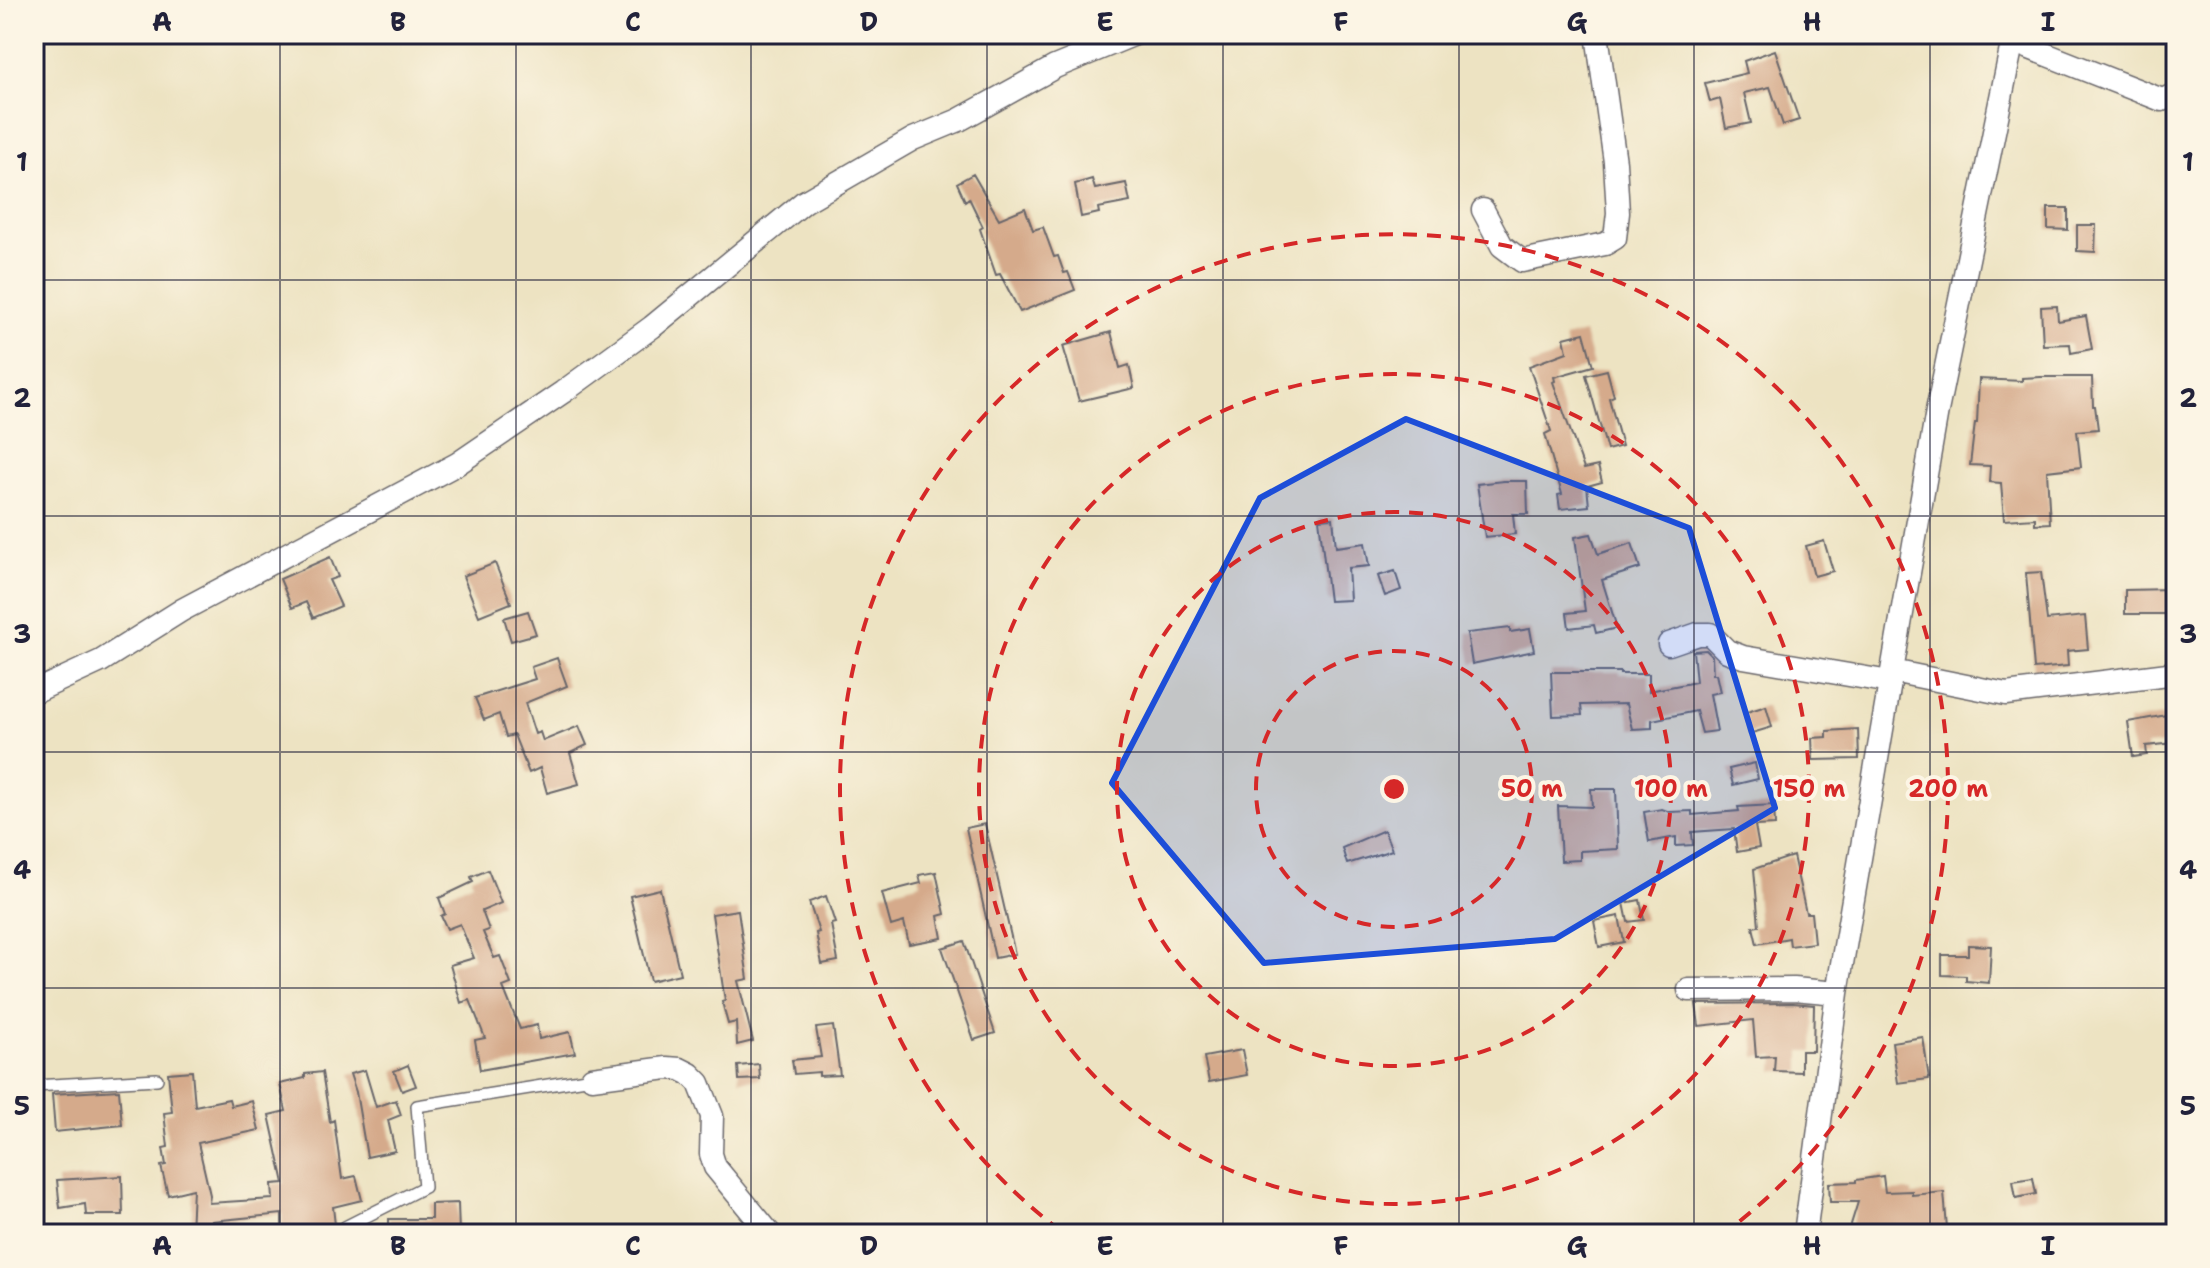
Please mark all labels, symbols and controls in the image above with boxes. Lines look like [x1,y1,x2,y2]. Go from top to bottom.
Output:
text: A [152,4,172,39]
text: B [390,4,406,39]
text: C [625,4,641,39]
text: D [860,4,878,39]
text: E [1096,4,1114,39]
text: F [1333,4,1349,39]
text: G [1567,4,1588,39]
text: H [1803,4,1821,39]
text: I [2041,4,2055,39]
text: 1 [16,144,28,179]
text: 1 [2182,144,2194,179]
text: 2 [13,380,31,415]
text: 2 [2179,380,2197,415]
text: 3 [13,616,31,651]
text: 3 [2179,616,2197,651]
text: 50 m [1501,773,1563,805]
text: 100 m [1634,773,1708,805]
text: 150 m [1773,773,1845,805]
text: 200 m [1908,773,1988,805]
centre of rings [1380,775,1408,803]
text: 4 [13,852,31,887]
text: 4 [2179,852,2197,887]
text: 5 [14,1088,30,1123]
text: 5 [2180,1088,2196,1123]
text: A [152,1228,172,1263]
text: B [390,1228,406,1263]
text: C [625,1228,641,1263]
text: D [860,1228,878,1263]
text: E [1096,1228,1114,1263]
text: F [1333,1228,1349,1263]
text: G [1567,1228,1588,1263]
text: H [1803,1228,1821,1263]
text: I [2041,1228,2055,1263]

